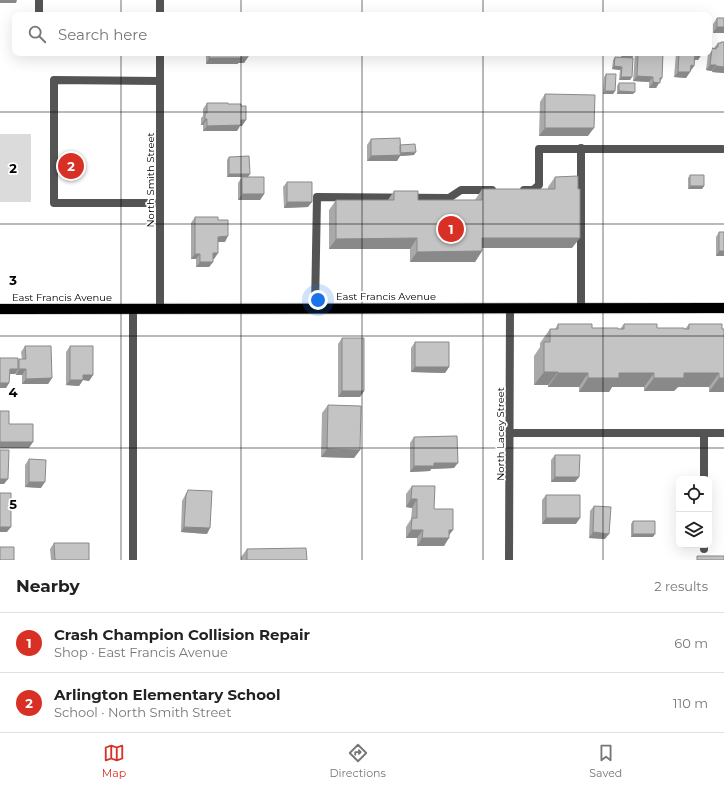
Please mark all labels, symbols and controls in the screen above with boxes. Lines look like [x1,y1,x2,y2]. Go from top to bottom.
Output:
search box [12,12,712,56]
icon: search [26,23,48,45]
text: Search here [58,25,147,44]
street label: North Smith Street [144,132,157,228]
pin: 2 [58,151,84,181]
text: 2 [9,160,17,176]
pin: 1 [438,214,464,244]
text: 3 [8,272,17,288]
your location [308,290,328,310]
street label: East Francis Avenue [336,290,436,303]
street label: East Francis Avenue [12,291,112,304]
text: 4 [9,384,18,400]
street label: North Lacey Street [494,387,507,481]
map controls [676,476,712,548]
button: locate [676,476,712,512]
text: 5 [9,496,17,512]
button: layers [676,512,712,548]
text: Nearby [16,576,80,596]
text: 2 results [654,578,708,594]
text: Crash Champion Collision Repair [54,625,310,644]
text: 1 [26,635,32,651]
text: 60 m [674,635,708,651]
text: Shop · East Francis Avenue [54,644,228,660]
text: Arlington Elementary School [54,685,280,704]
text: 2 [25,695,33,711]
text: 110 m [673,695,708,711]
text: School · North Smith Street [54,704,231,720]
tab: Map [102,742,126,780]
tab: Directions [330,742,386,780]
tab: Saved [589,742,622,780]

